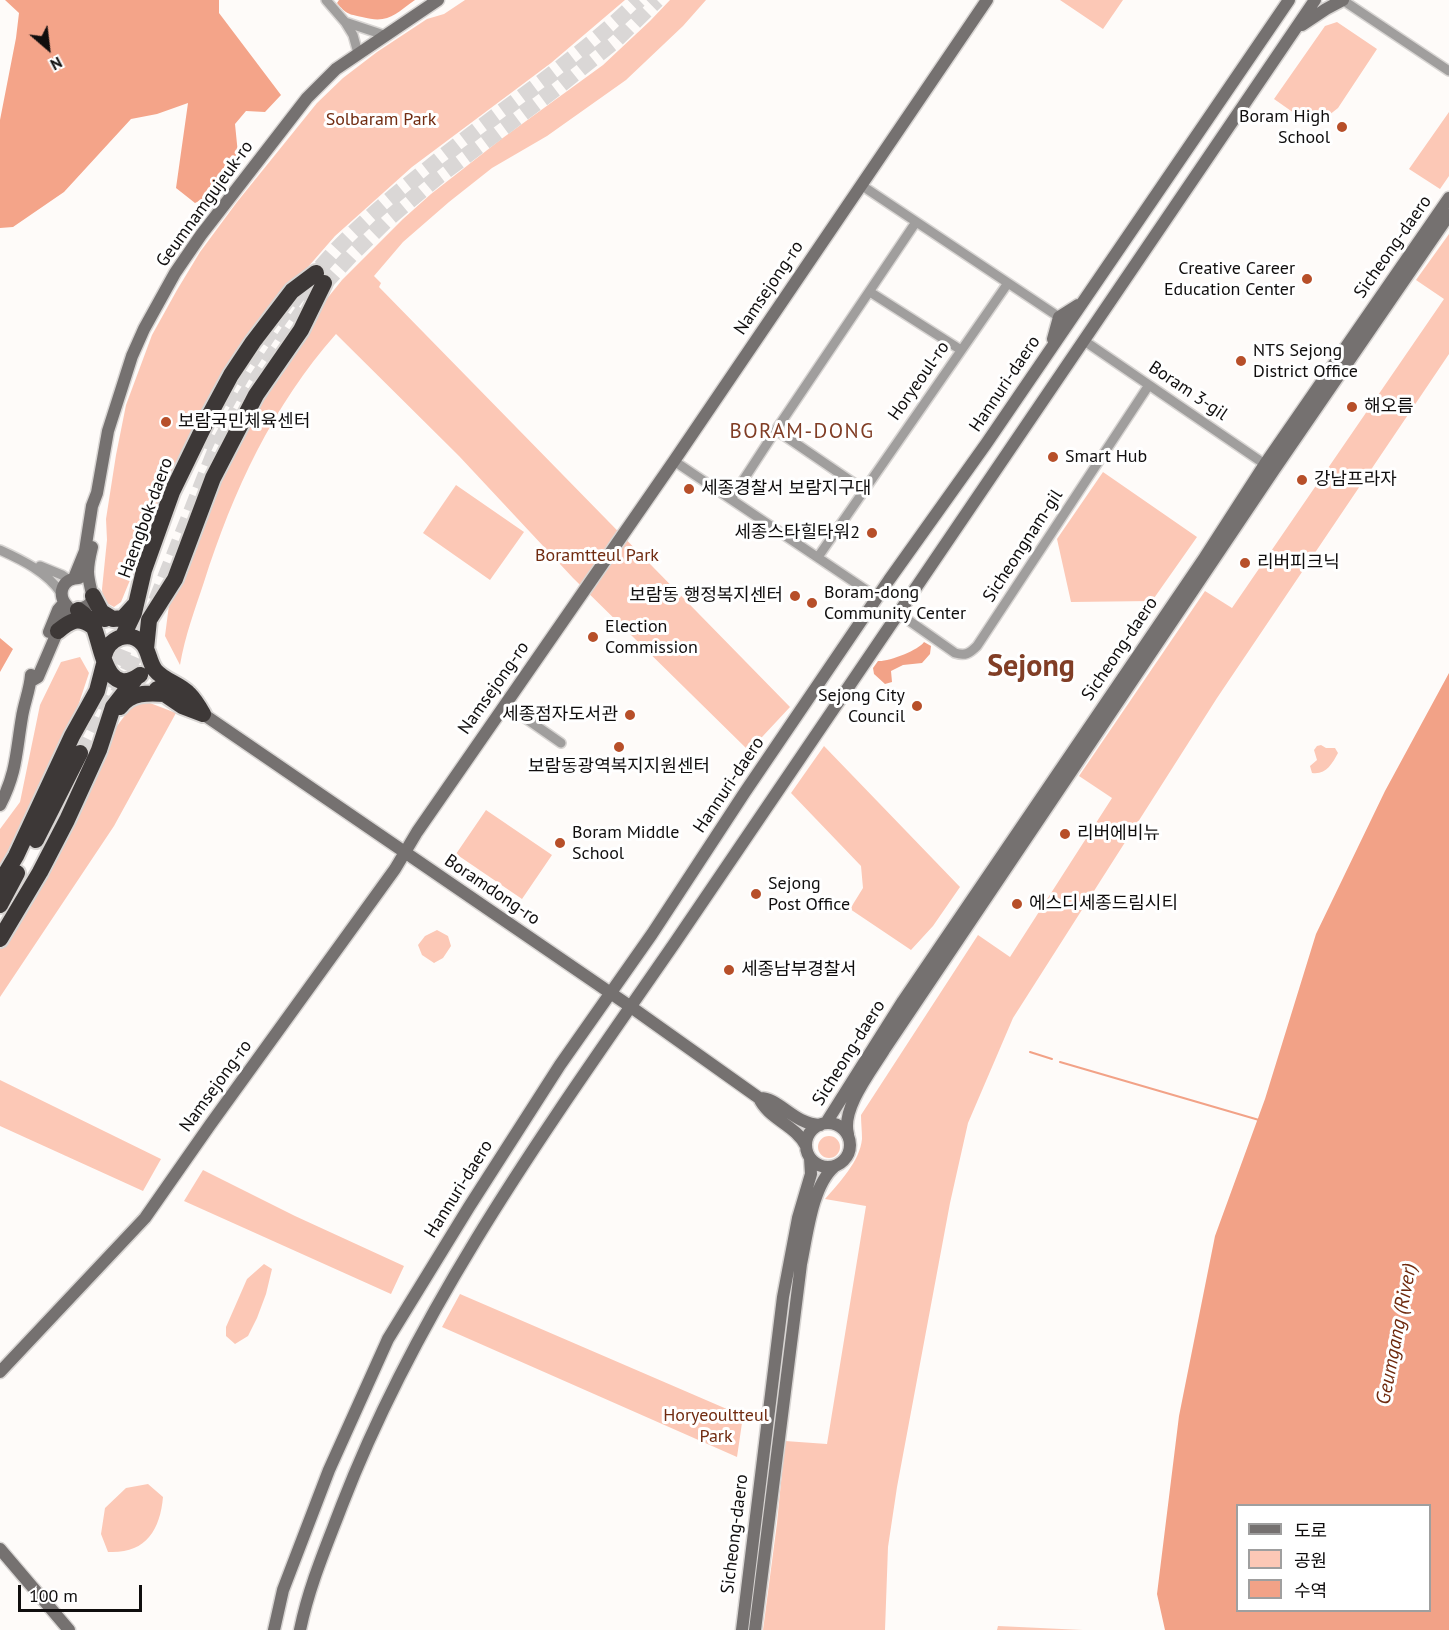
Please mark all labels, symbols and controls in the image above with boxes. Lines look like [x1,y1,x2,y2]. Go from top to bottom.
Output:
north arrow [18,18,78,78]
text: N [47,53,66,75]
place label: Boram High School [1239,106,1330,148]
park label: Solbaram Park [326,109,436,131]
marker: Boram High School [1335,120,1349,134]
street label: Geumnamgujeuk-ro [152,137,258,271]
street label: Sicheong-daero [1350,191,1436,303]
street label: Namsejong-ro [730,237,808,339]
place label: Creative Career Education Center [1164,258,1295,300]
marker: Creative Career Education Center [1300,272,1314,286]
street label: Hannuri-daero [965,332,1045,436]
street label: Horyeoul-ro [884,337,954,425]
place label: NTS Sejong District Office [1253,340,1358,382]
marker: NTS Sejong District Office [1234,354,1248,368]
street label: Boram 3-gil [1144,357,1232,425]
place label: 해오름 [1364,396,1414,418]
marker: 해오름 [1345,400,1359,414]
place label: 보람국민체육센터 [178,411,310,433]
marker: 보람국민체육센터 [159,415,173,429]
district label: BORAM-DONG [729,419,875,445]
place label: Smart Hub [1065,446,1147,468]
marker: Smart Hub [1046,450,1060,464]
street label: Haengbok-daero [114,455,178,581]
place label: 강남프라자 [1314,469,1397,491]
marker: 강남프라자 [1295,473,1309,487]
place label: 세종경찰서 보람지구대 [701,478,871,500]
marker: 세종경찰서 보람지구대 [682,482,696,496]
street label: Sicheongnam-gil [979,486,1067,606]
place label: 세종스타힐타워2 [734,522,860,544]
marker: 세종스타힐타워2 [865,526,879,540]
park label: Boramtteul Park [535,545,659,567]
place label: 리버피크닉 [1257,552,1340,574]
marker: 리버피크닉 [1238,556,1252,570]
place label: Boram-dong Community Center [824,582,966,624]
place label: 보람동 행정복지센터 [629,585,783,607]
marker: 보람동 행정복지센터 [788,589,802,603]
street label: Sicheong-daero [1077,593,1163,705]
marker: Boram-dong Community Center [805,596,819,610]
place label: Election Commission [605,616,698,658]
marker: Election Commission [586,630,600,644]
street label: Namsejong-ro [454,637,534,739]
district label: Sejong [987,649,1075,685]
place label: Sejong City Council [818,685,905,728]
marker: Sejong City Council [910,699,924,713]
place label: 세종점자도서관 [502,704,618,726]
marker: 세종점자도서관 [623,708,637,722]
street label: Hannuri-daero [689,733,769,837]
marker: 보람동광역복지지원센터 [612,740,626,754]
place label: 보람동광역복지지원센터 [528,756,710,778]
place label: Boram Middle School [572,822,679,864]
place label: 리버에비뉴 [1077,823,1160,845]
marker: 리버에비뉴 [1058,827,1072,841]
marker: Boram Middle School [553,836,567,850]
street label: Boramdong-ro [440,850,544,930]
place label: Sejong Post Office [768,873,850,916]
marker: Sejong Post Office [749,887,763,901]
place label: 에스디세종드림시티 [1029,893,1178,915]
marker: 에스디세종드림시티 [1010,897,1024,911]
place label: 세종남부경찰서 [741,959,857,981]
marker: 세종남부경찰서 [722,963,736,977]
street label: Sicheong-daero [808,996,890,1110]
street label: Namsejong-ro [175,1036,257,1136]
street label: Hannuri-daero [420,1136,498,1242]
water label: Geumgang (River) [1372,1261,1422,1407]
park label: Horyeoultteul Park [663,1405,769,1448]
street label: Sicheong-daero [717,1473,753,1595]
legend [1236,1504,1431,1612]
text: 도로 [1294,1519,1327,1542]
text: 공원 [1294,1549,1327,1572]
scale bar [21,1573,146,1611]
text: 수역 [1294,1579,1327,1602]
text: 100 m [29,1584,78,1607]

